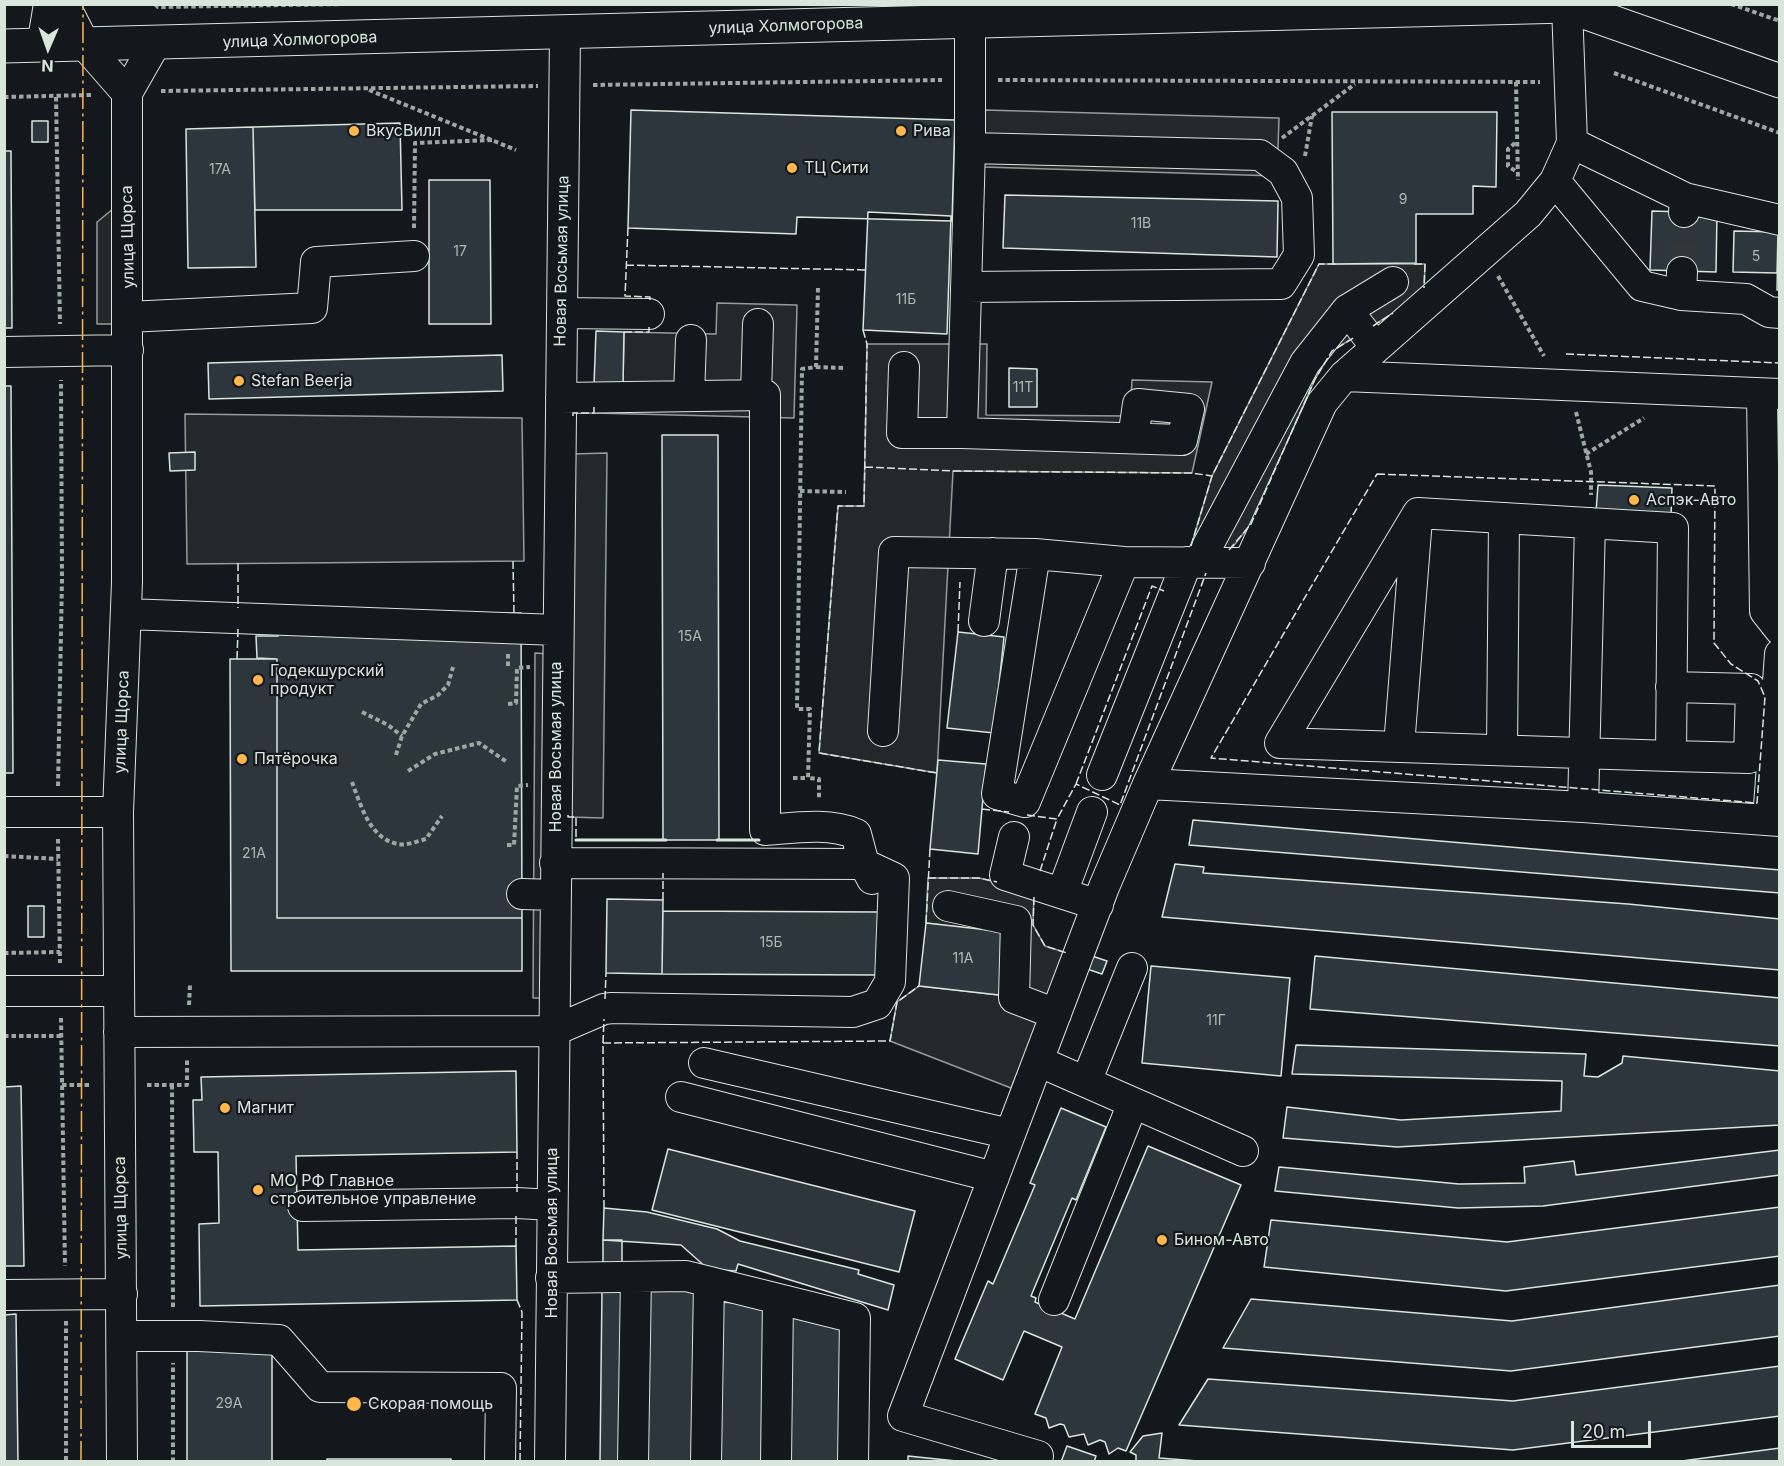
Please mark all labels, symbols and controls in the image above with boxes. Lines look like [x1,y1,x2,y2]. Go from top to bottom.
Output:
street label: улица Холмогорова [708,14,864,38]
north arrow [18,18,78,78]
street label: улица Холмогорова [222,28,378,52]
text: N [41,56,54,76]
place label: ВкусВилл [366,121,441,141]
place label: Рива [913,121,951,141]
marker: ВкусВилл [347,124,361,138]
marker: Рива [894,124,908,138]
place label: ТЦ Сити [804,158,869,178]
marker: ТЦ Сити [785,161,799,175]
house number: 17А [209,162,231,178]
street label: Новая Восьмая улица [551,175,573,347]
street label: улица Щорса [118,185,138,289]
house number: 9 [1399,192,1407,208]
house number: 11В [1131,216,1151,232]
house number: 17 [453,244,467,260]
house number: 5 [1752,249,1760,265]
house number: 11Б [896,292,916,308]
place label: Stefan Beerja [251,371,353,391]
marker: Stefan Beerja [232,374,246,388]
house number: 11Т [1013,380,1033,396]
place label: Аспэк-Авто [1646,490,1736,510]
marker: Аспэк-Авто [1627,493,1641,507]
house number: 15А [678,629,702,645]
place label: Годекшурский продукт [270,661,384,699]
street label: Новая Восьмая улица [546,661,566,833]
street label: улица Щорса [111,670,133,774]
marker: Годекшурский продукт [251,673,265,687]
place label: Пятёрочка [254,749,338,769]
marker: Пятёрочка [235,752,249,766]
house number: 21А [242,846,266,862]
house number: 15Б [759,935,783,951]
house number: 11А [952,951,974,967]
house number: 11Г [1206,1013,1226,1029]
place label: Магнит [237,1098,294,1118]
marker: Магнит [218,1101,232,1115]
street label: Новая Восьмая улица [542,1147,562,1319]
street label: улица Щорса [111,1156,131,1260]
place label: МО РФ Главное строительное управление [270,1171,476,1209]
marker: МО РФ Главное строительное управление [251,1183,265,1197]
place label: Бином-Авто [1174,1230,1269,1250]
marker: Бином-Авто [1155,1233,1169,1247]
place label: Скорая помощь [368,1394,493,1414]
marker: Скорая помощь [345,1395,363,1413]
house number: 29А [216,1396,242,1412]
scale bar [1574,1409,1654,1447]
text: 20 m [1582,1421,1625,1442]

